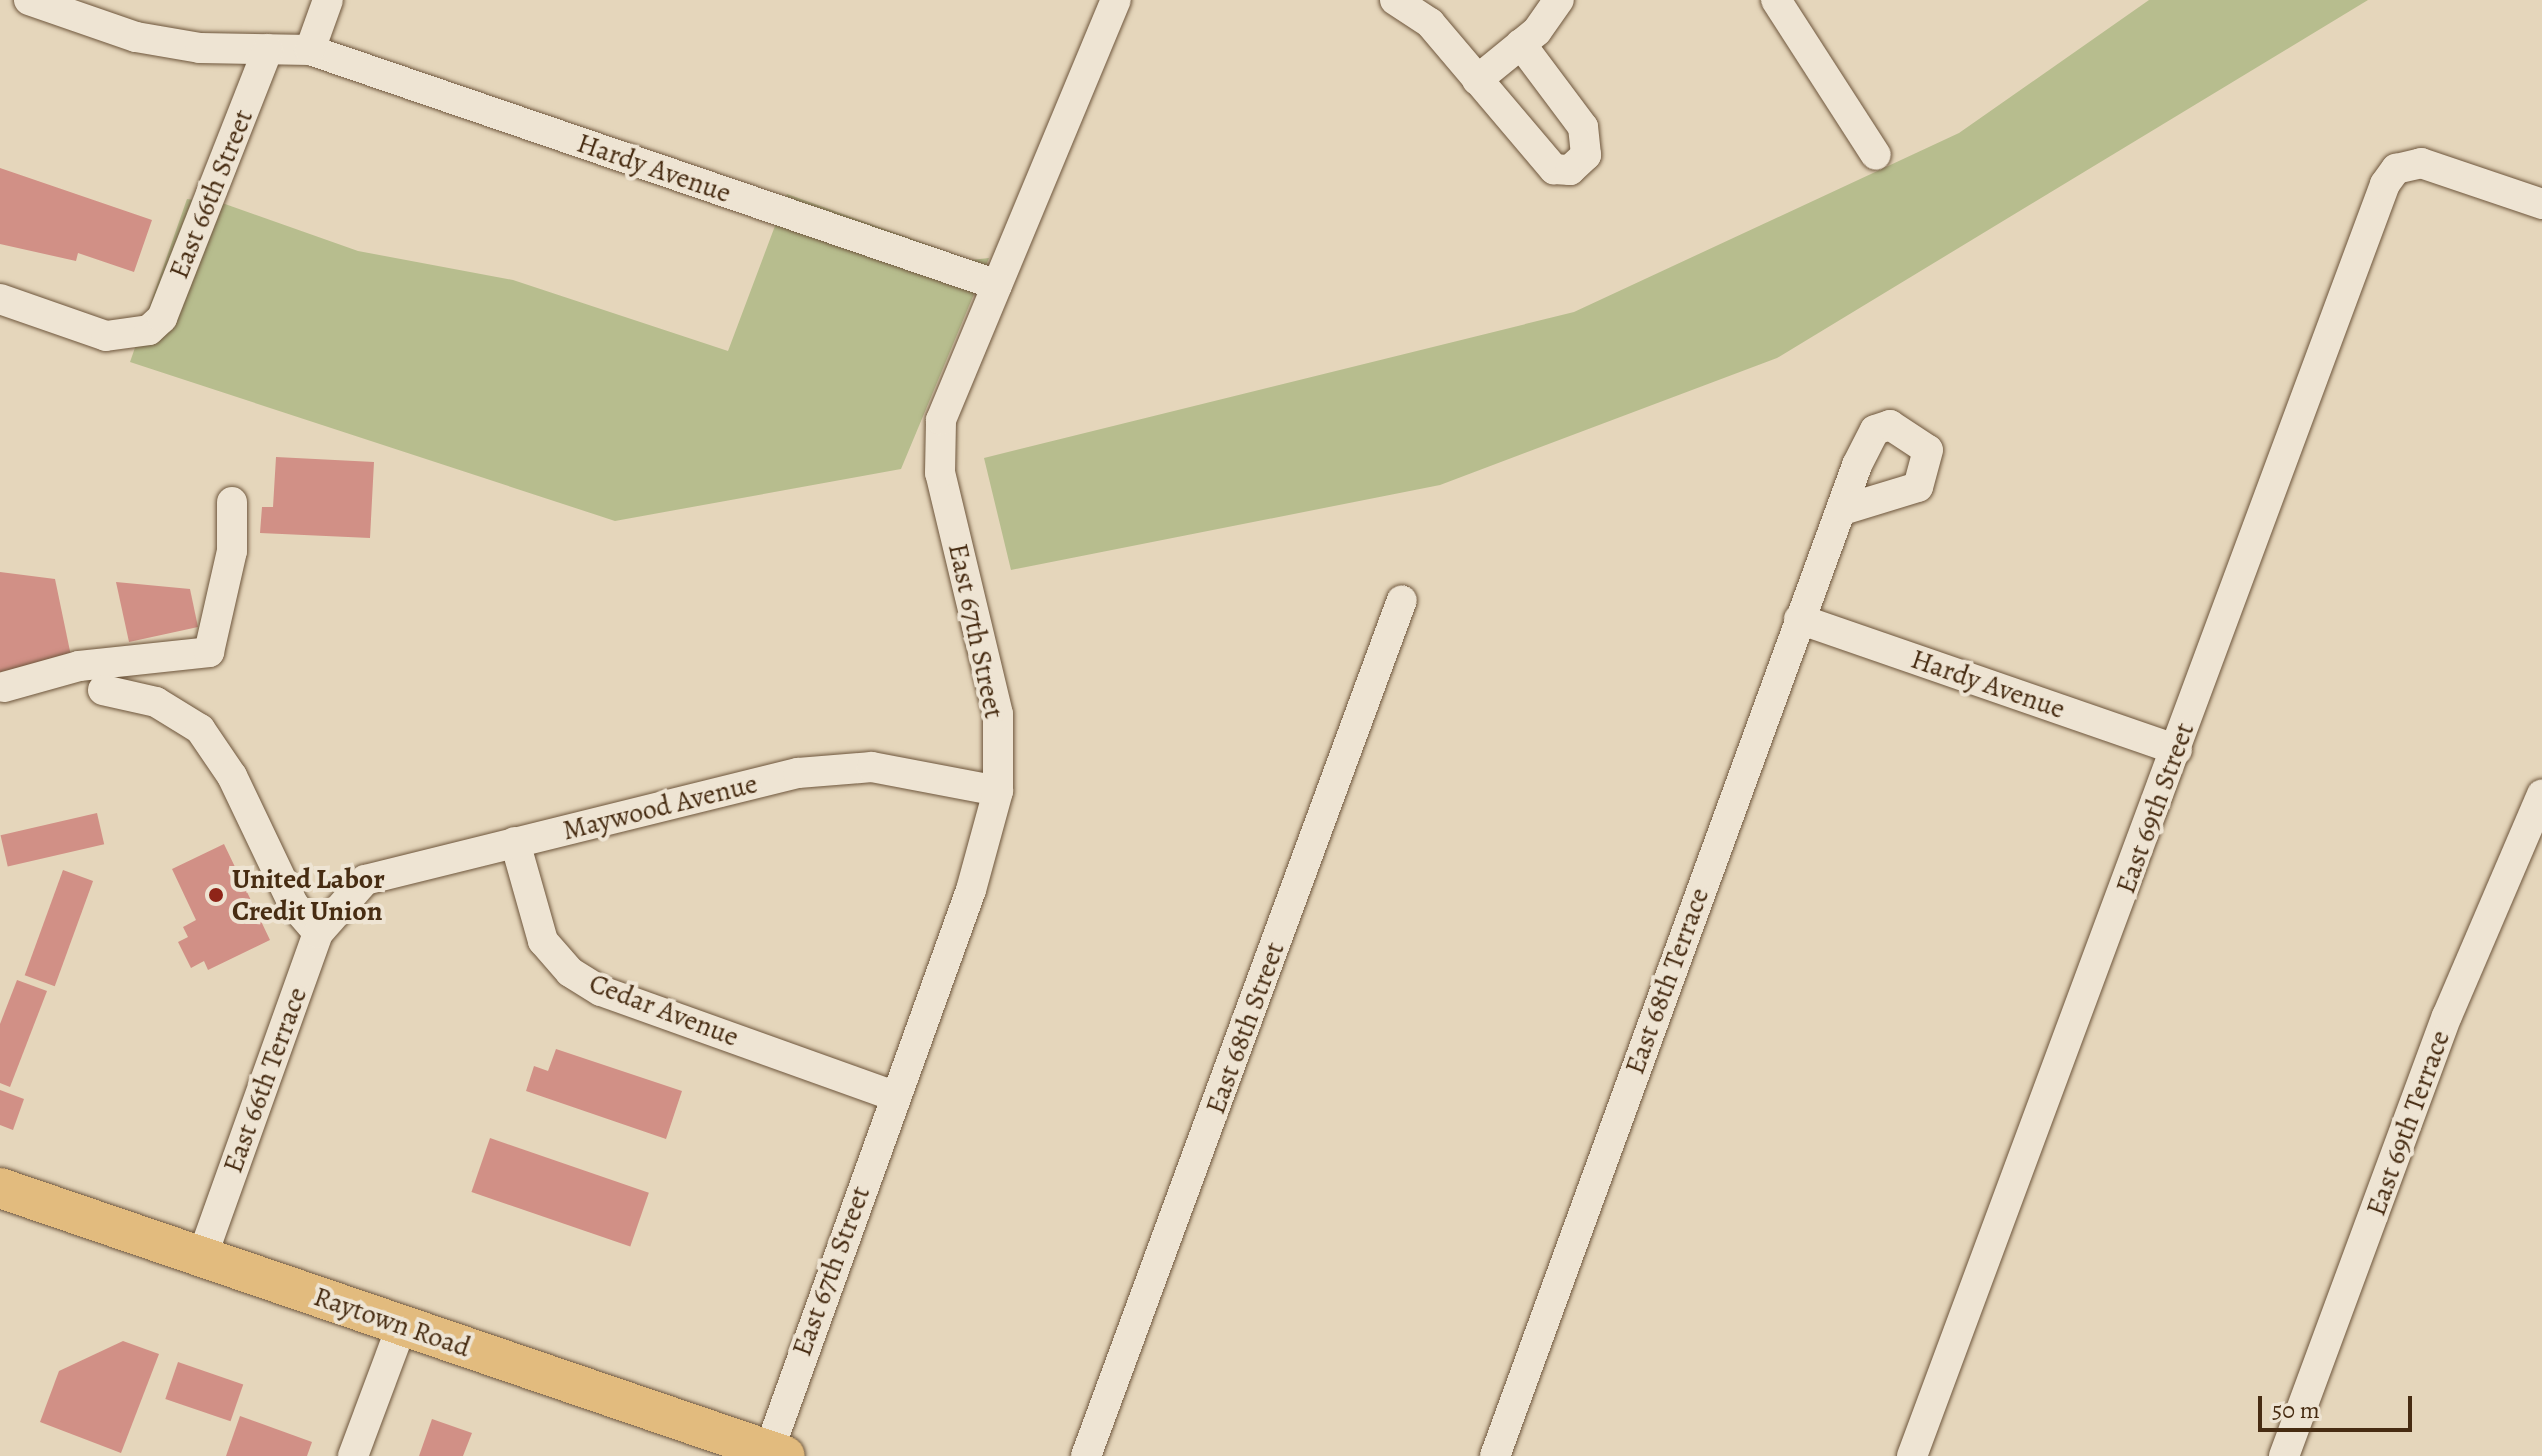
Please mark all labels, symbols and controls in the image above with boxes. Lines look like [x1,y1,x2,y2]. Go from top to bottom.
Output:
street label: East 66th Street [162,104,260,284]
street label: Hardy Avenue [573,126,735,210]
street label: East 67th Street [941,540,1011,722]
street label: Hardy Avenue [1907,642,2069,726]
street label: East 69th Street [2109,718,2201,898]
street label: Maywood Avenue [559,767,761,847]
place label: United Labor Credit Union [232,862,385,928]
street label: East 68th Terrace [1618,883,1716,1079]
marker: United Labor Credit Union [207,886,225,904]
street label: East 68th Street [1198,938,1292,1118]
street label: Cedar Avenue [585,966,743,1054]
street label: East 66th Terrace [216,983,314,1177]
street label: East 69th Terrace [2359,1026,2457,1220]
street label: East 67th Street [785,1181,877,1361]
street label: Raytown Road [309,1280,475,1364]
scale bar [2262,1380,2416,1430]
text: 50 m [2272,1394,2320,1426]

